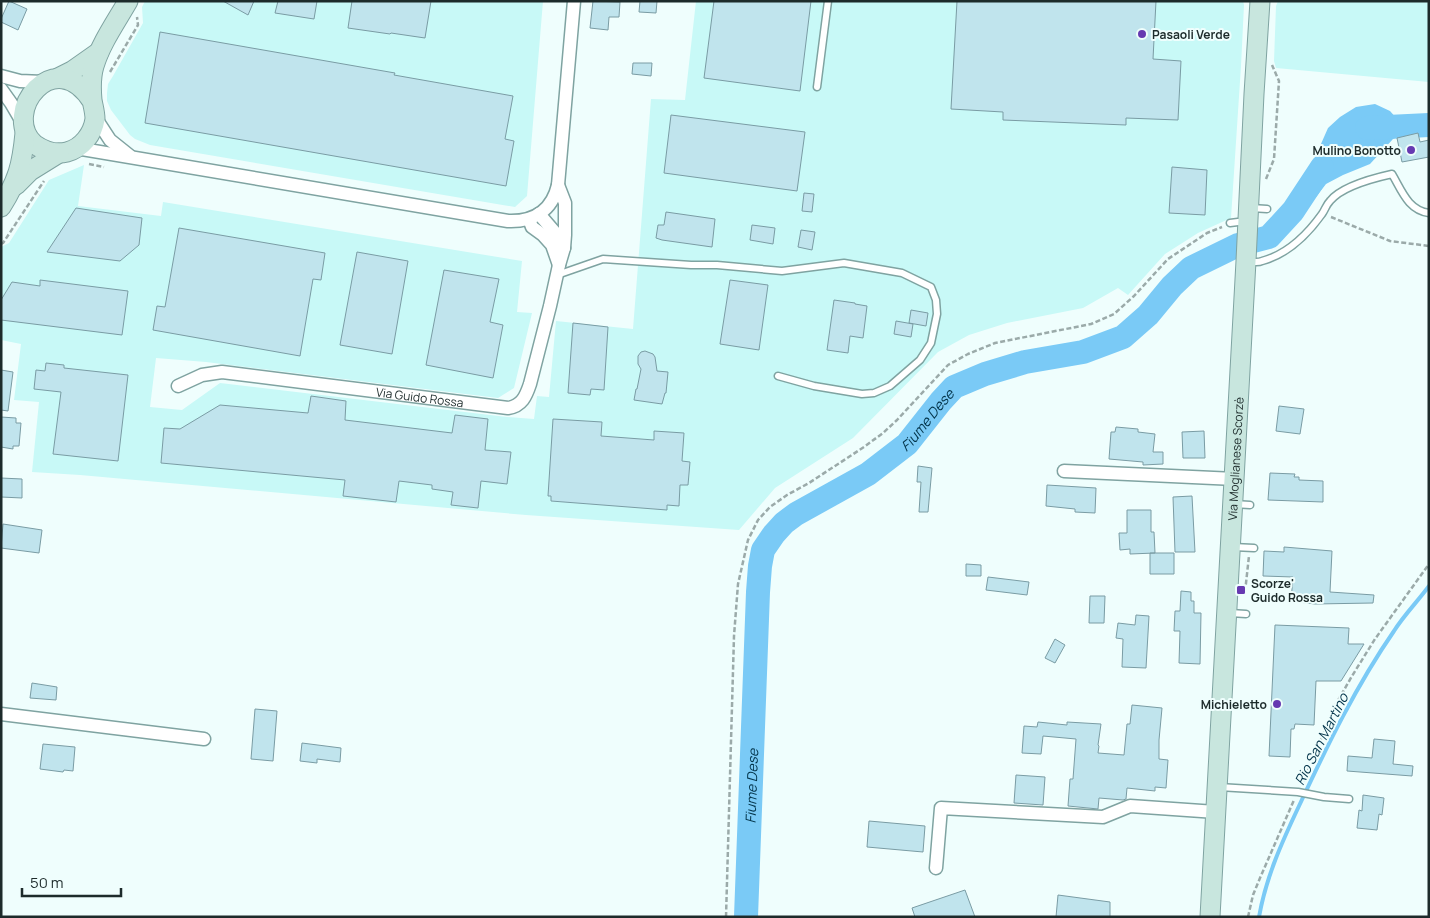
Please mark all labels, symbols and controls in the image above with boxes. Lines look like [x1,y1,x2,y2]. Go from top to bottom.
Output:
place label: Pasaoli Verde [1152,26,1230,43]
marker: Pasaoli Verde [1136,28,1148,40]
place label: Mulino Bonotto [1312,142,1401,159]
marker: Mulino Bonotto [1405,144,1417,156]
street label: Via Guido Rossa [375,383,464,411]
water label: Fiume Dese [897,384,958,455]
street label: Via Moglianese Scorzè [1223,396,1247,521]
place label: Scorze' Guido Rossa [1251,575,1323,606]
marker: Scorze' Guido Rossa [1235,584,1247,596]
water label: Rio San Martino [1290,689,1353,788]
place label: Michieletto [1201,696,1267,713]
marker: Michieletto [1271,698,1283,710]
water label: Fiume Dese [740,748,762,824]
scale bar [22,866,121,898]
text: 50 m [30,872,64,893]

